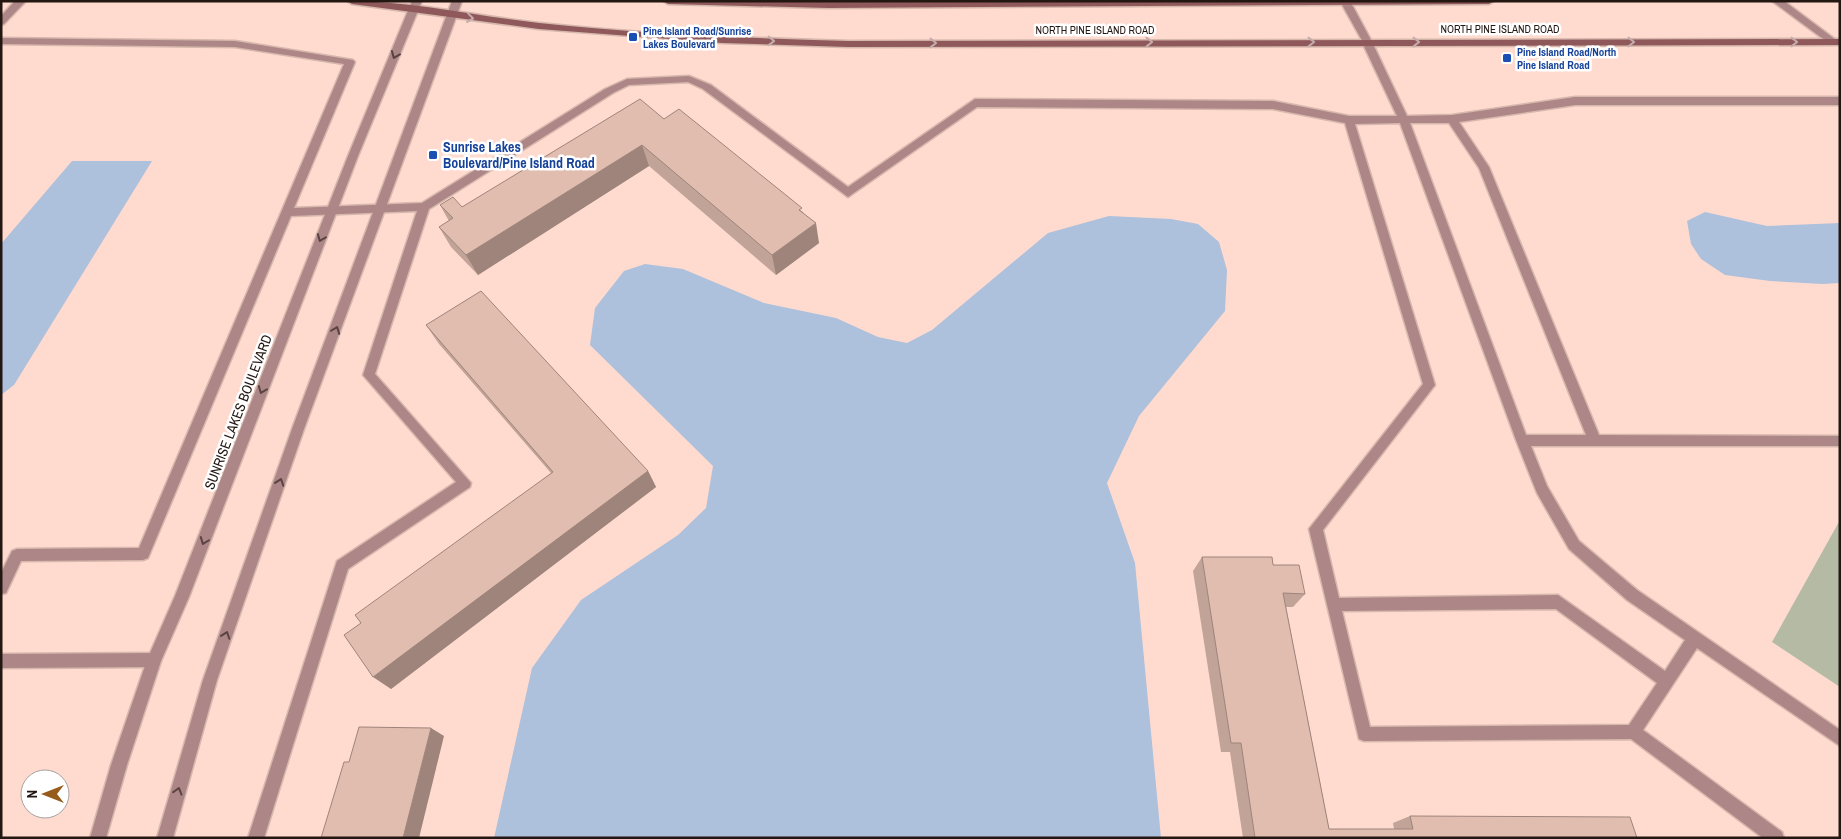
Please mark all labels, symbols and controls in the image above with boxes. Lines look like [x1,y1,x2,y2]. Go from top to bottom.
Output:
one-way arrow [465,12,474,22]
street label: NORTH PINE ISLAND ROAD [1440,22,1560,36]
street label: NORTH PINE ISLAND ROAD [1035,23,1155,37]
place label: Pine Island Road/Sunrise Lakes Boulevard [643,24,751,51]
marker: Pine Island Road/Sunrise Lakes Boulevard [627,31,639,43]
one-way arrow [767,36,775,47]
one-way arrow [1145,37,1153,47]
one-way arrow [1308,37,1315,47]
one-way arrow [1412,37,1420,47]
one-way arrow [1628,37,1635,47]
one-way arrow [1790,37,1798,47]
one-way arrow [930,38,938,48]
place label: Pine Island Road/North Pine Island Road [1517,45,1616,72]
one-way arrow [390,50,401,59]
marker: Pine Island Road/North Pine Island Road [1501,52,1513,64]
place label: Sunrise Lakes Boulevard/Pine Island Road [443,138,595,172]
marker: Sunrise Lakes Boulevard/Pine Island Road [427,149,439,161]
one-way arrow [317,233,327,242]
one-way arrow [330,326,340,334]
street label: SUNRISE LAKES BOULEVARD [200,332,276,492]
one-way arrow [258,385,268,394]
one-way arrow [274,478,284,487]
one-way arrow [199,536,210,545]
one-way arrow [220,632,230,640]
north arrow [20,769,70,819]
one-way arrow [173,787,183,795]
text: N [23,790,41,798]

